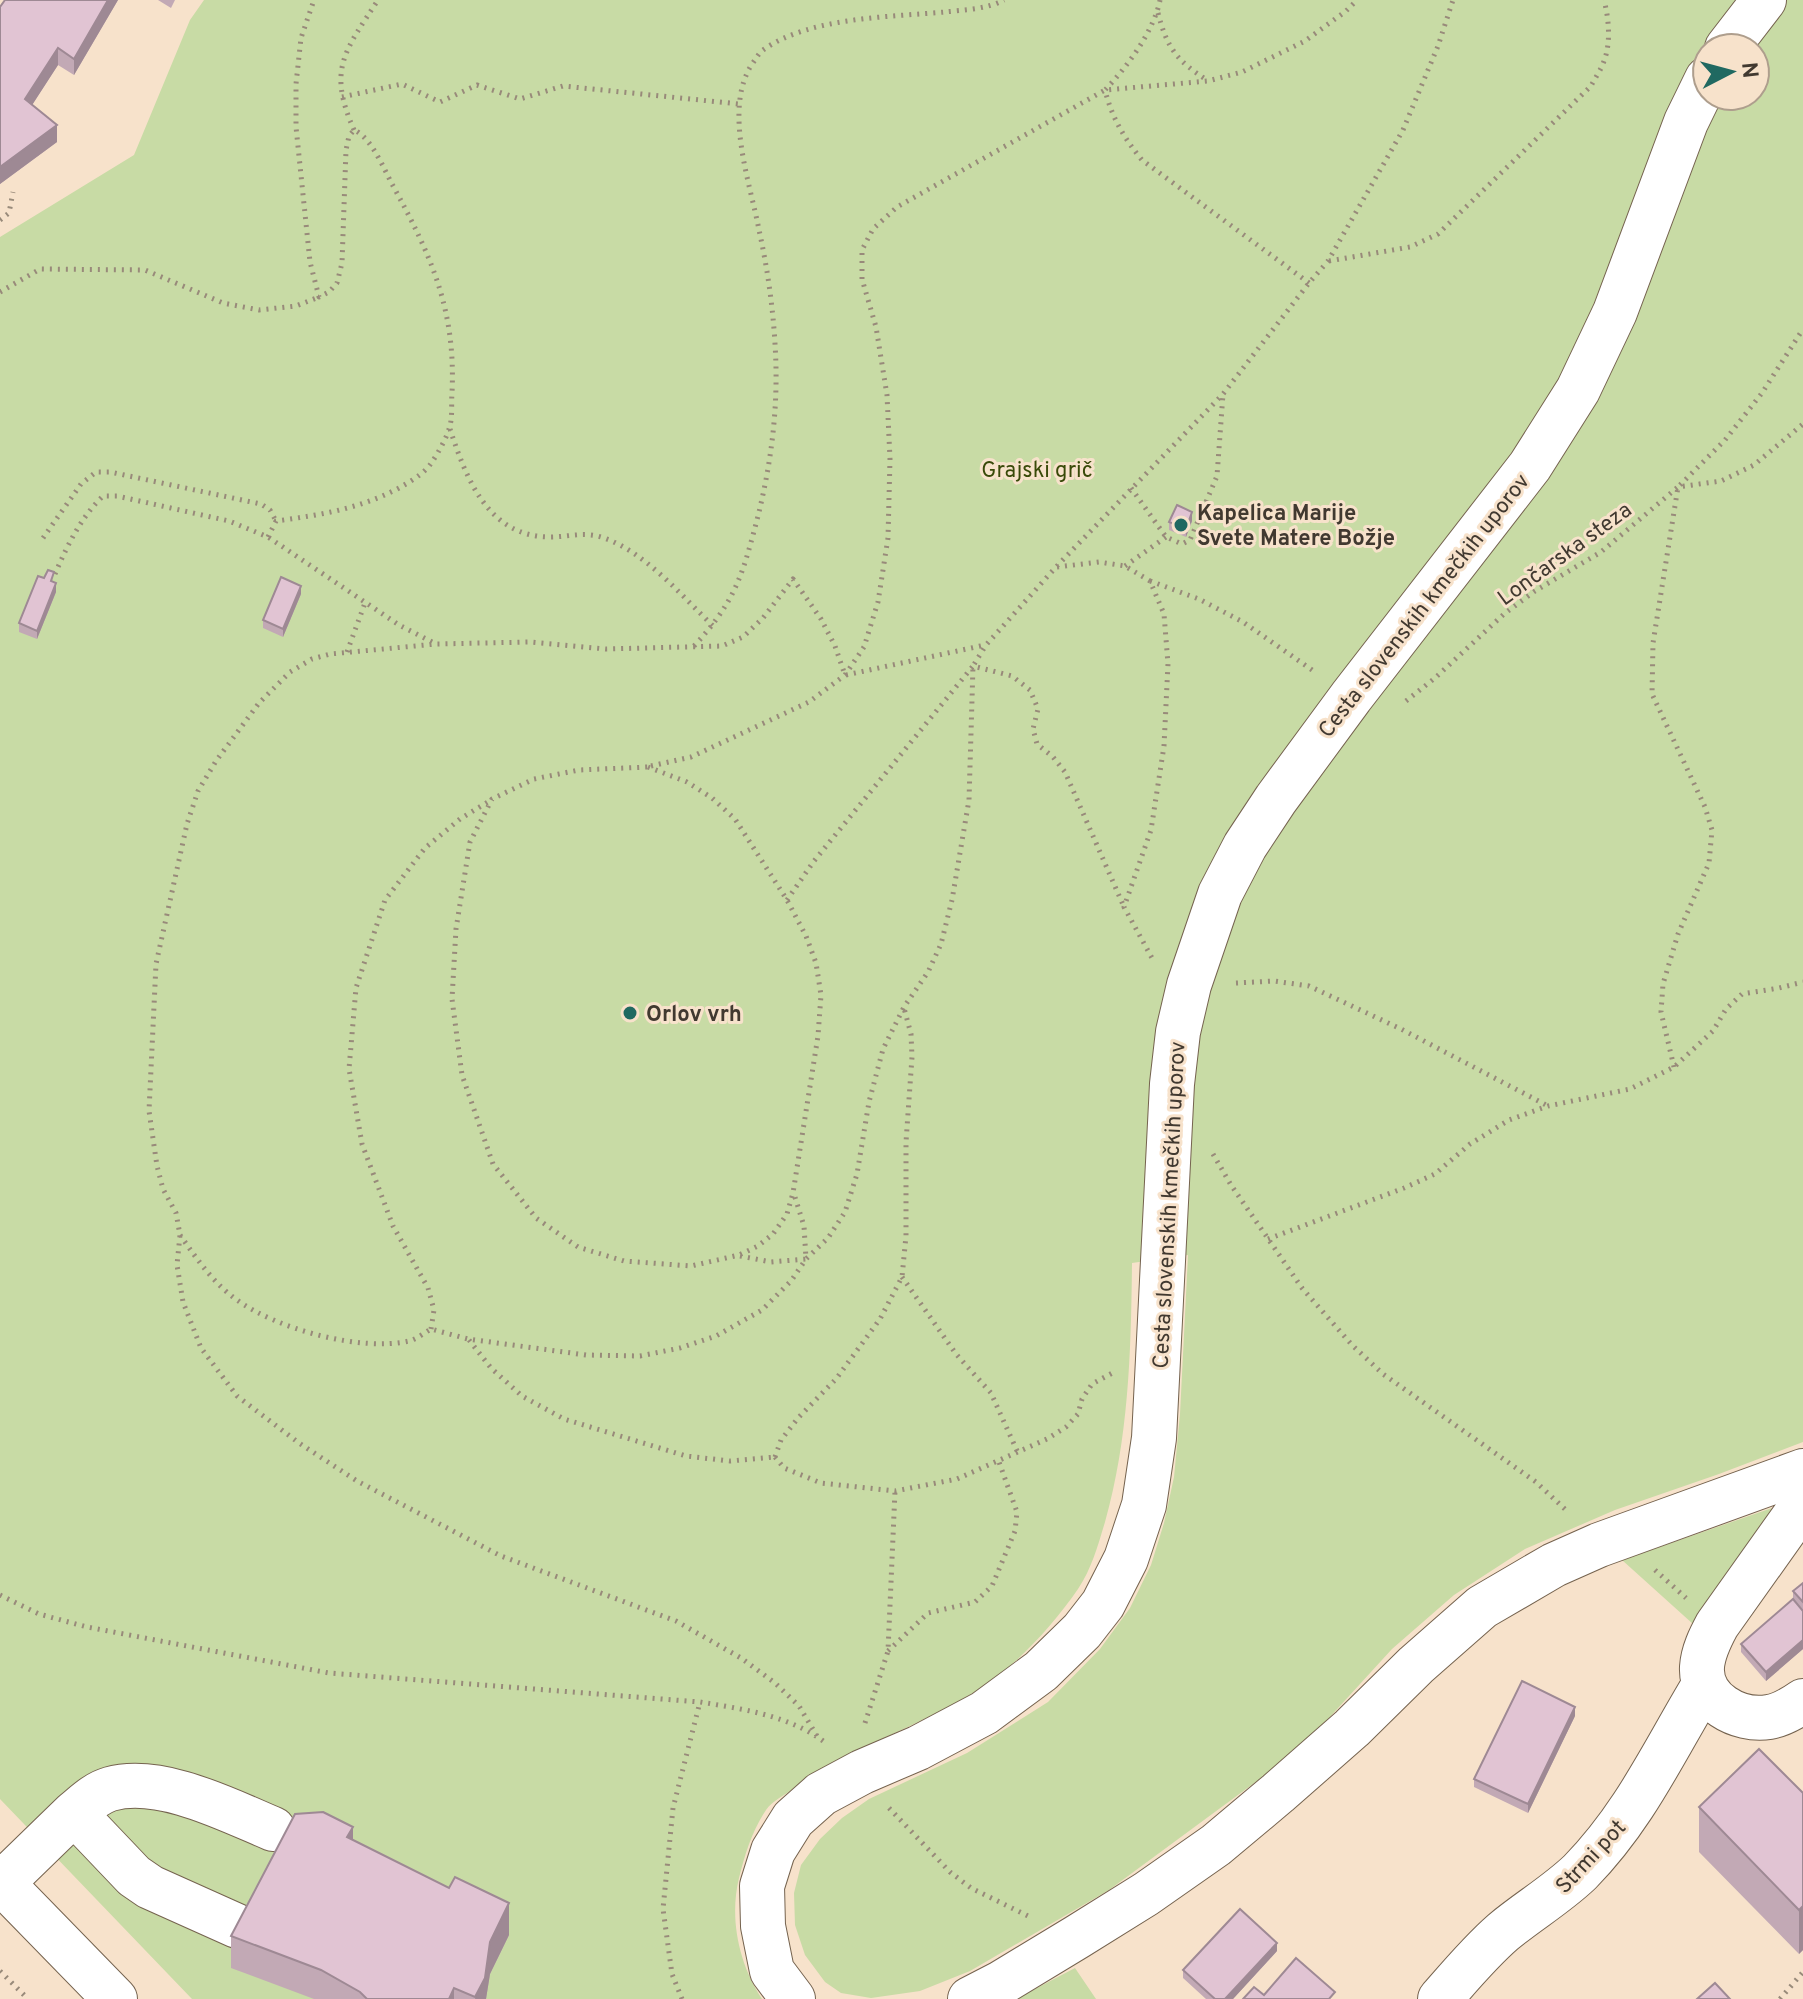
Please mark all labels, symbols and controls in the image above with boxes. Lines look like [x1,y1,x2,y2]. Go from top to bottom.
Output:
north arrow [1691,32,1771,112]
text: N [1734,61,1763,79]
park label: Grajski grič [981,458,1093,485]
street label: Cesta slovenskih kmečkih uporov [1313,469,1536,744]
street label: Lončarska steza [1493,497,1638,613]
place label: Kapelica Marije Svete Matere Božje [1197,501,1395,553]
marker: Kapelica Marije Svete Matere Božje [1172,516,1190,534]
place label: Orlov vrh [646,1002,742,1029]
marker: Orlov vrh [621,1004,639,1022]
street label: Cesta slovenskih kmečkih uporov [1148,1041,1193,1369]
street label: Strmi pot [1551,1815,1633,1900]

